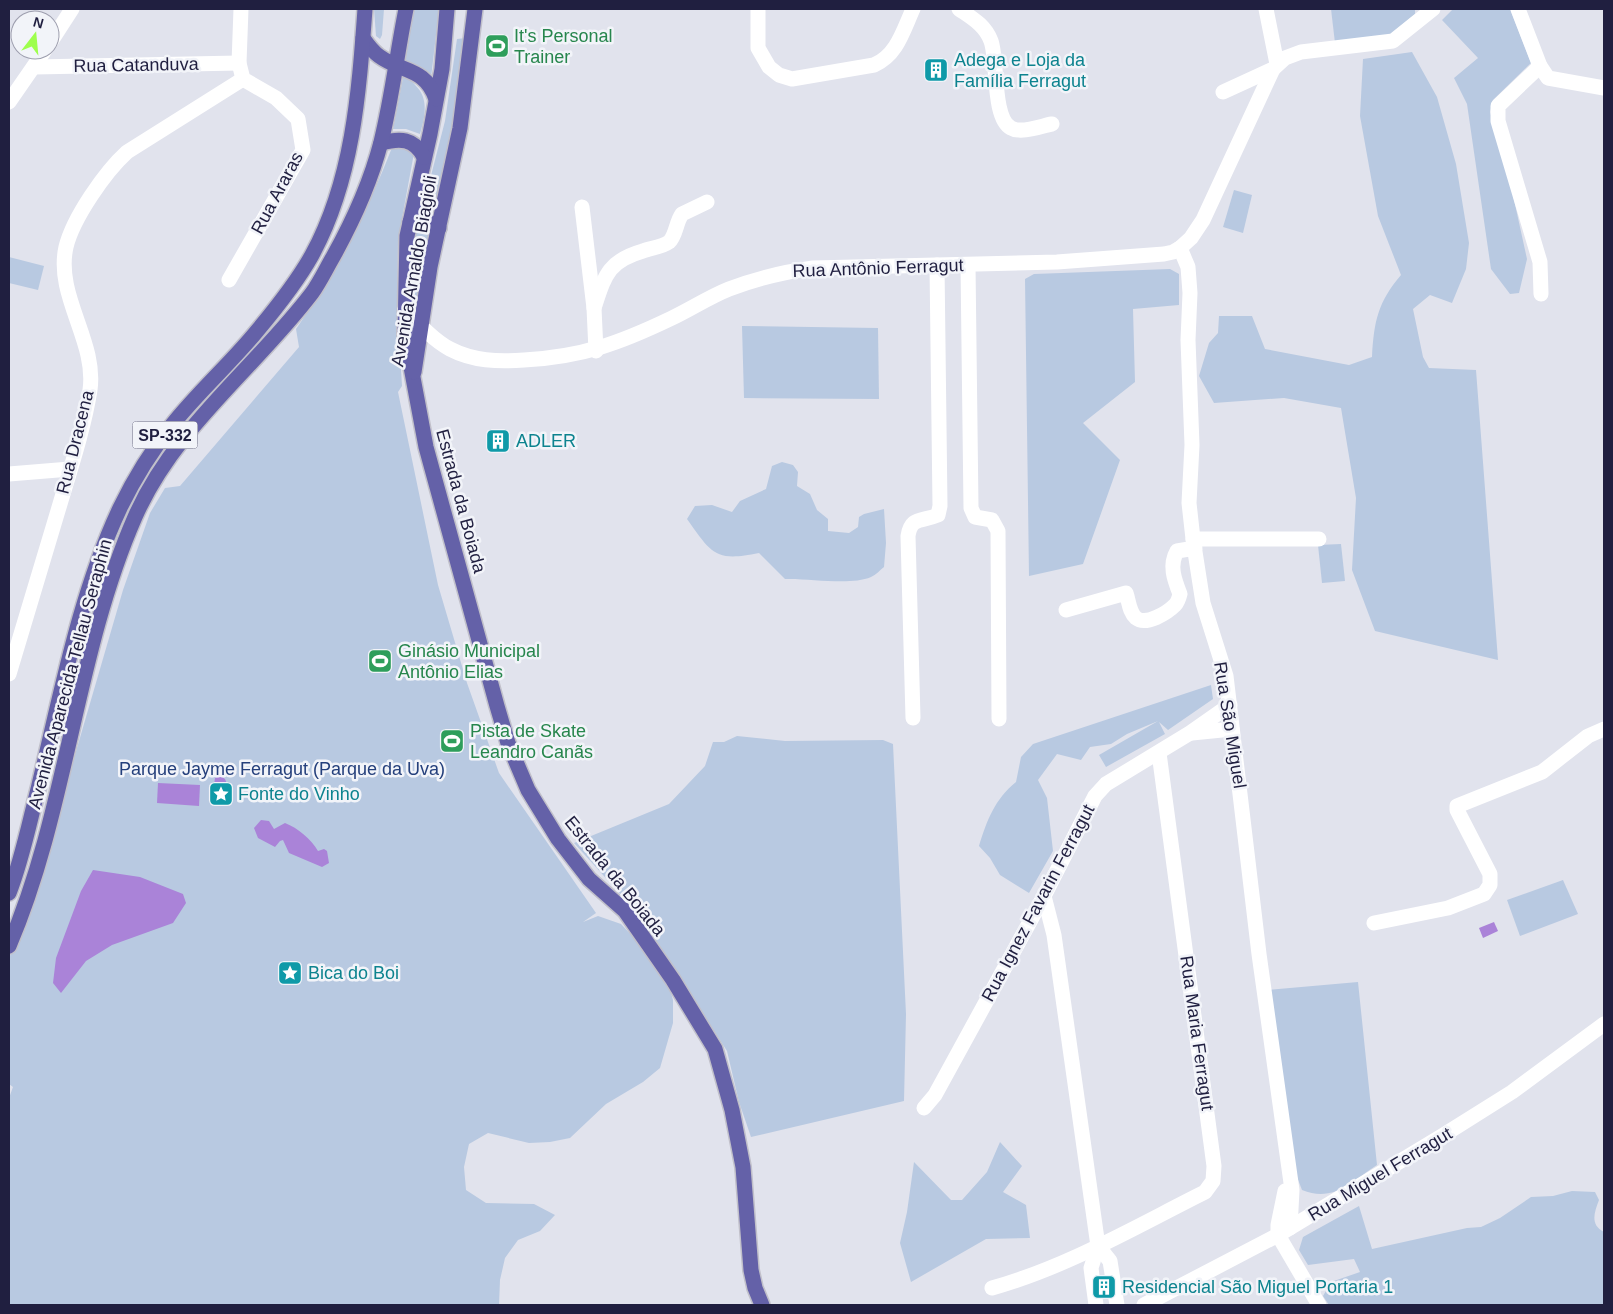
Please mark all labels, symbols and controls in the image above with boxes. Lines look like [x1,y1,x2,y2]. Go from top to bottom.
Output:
north arrow [10,10,60,60]
text: N [32,13,46,32]
place label: It's Personal Trainer [514,26,612,67]
sports icon: It's Personal Trainer [484,33,510,59]
place label: Adega e Loja da Família Ferragut [954,50,1086,91]
street label: Rua Catanduva [73,54,200,76]
building icon: Adega e Loja da Família Ferragut [923,57,949,83]
street label: Rua Araras [247,149,307,237]
street label: Avenida Arnaldo Biagioli [387,174,441,368]
street label: Rua Antônio Ferragut [792,255,964,281]
street label: Rua Dracena [52,387,98,496]
road number: SP-332 [132,422,198,448]
street label: Estrada da Boiada [432,427,490,576]
building icon: ADLER [485,428,511,454]
place label: ADLER [516,431,576,451]
street label: Avenida Aparecida Tellau Seraphin [24,537,116,811]
place label: Ginásio Municipal Antônio Elias [398,641,540,682]
sports icon: Ginásio Municipal Antônio Elias [367,648,393,674]
street label: Rua São Miguel [1210,660,1250,790]
place label: Pista de Skate Leandro Canãs [470,721,593,762]
sports icon: Pista de Skate Leandro Canãs [439,728,465,754]
park label: Parque Jayme Ferragut (Parque da Uva) [119,759,445,779]
place icon: Fonte do Vinho [208,781,234,807]
place label: Fonte do Vinho [238,784,360,804]
street label: Rua Ignez Favarin Ferragut [978,801,1098,1005]
street label: Estrada da Boiada [561,812,670,941]
street label: Rua Maria Ferragut [1176,954,1218,1112]
place icon: Bica do Boi [277,960,303,986]
place label: Bica do Boi [308,963,399,983]
street label: Rua Miguel Ferragut [1305,1123,1455,1225]
building icon: Residencial São Miguel Portaria 1 [1091,1274,1117,1300]
place label: Residencial São Miguel Portaria 1 [1122,1277,1393,1297]

